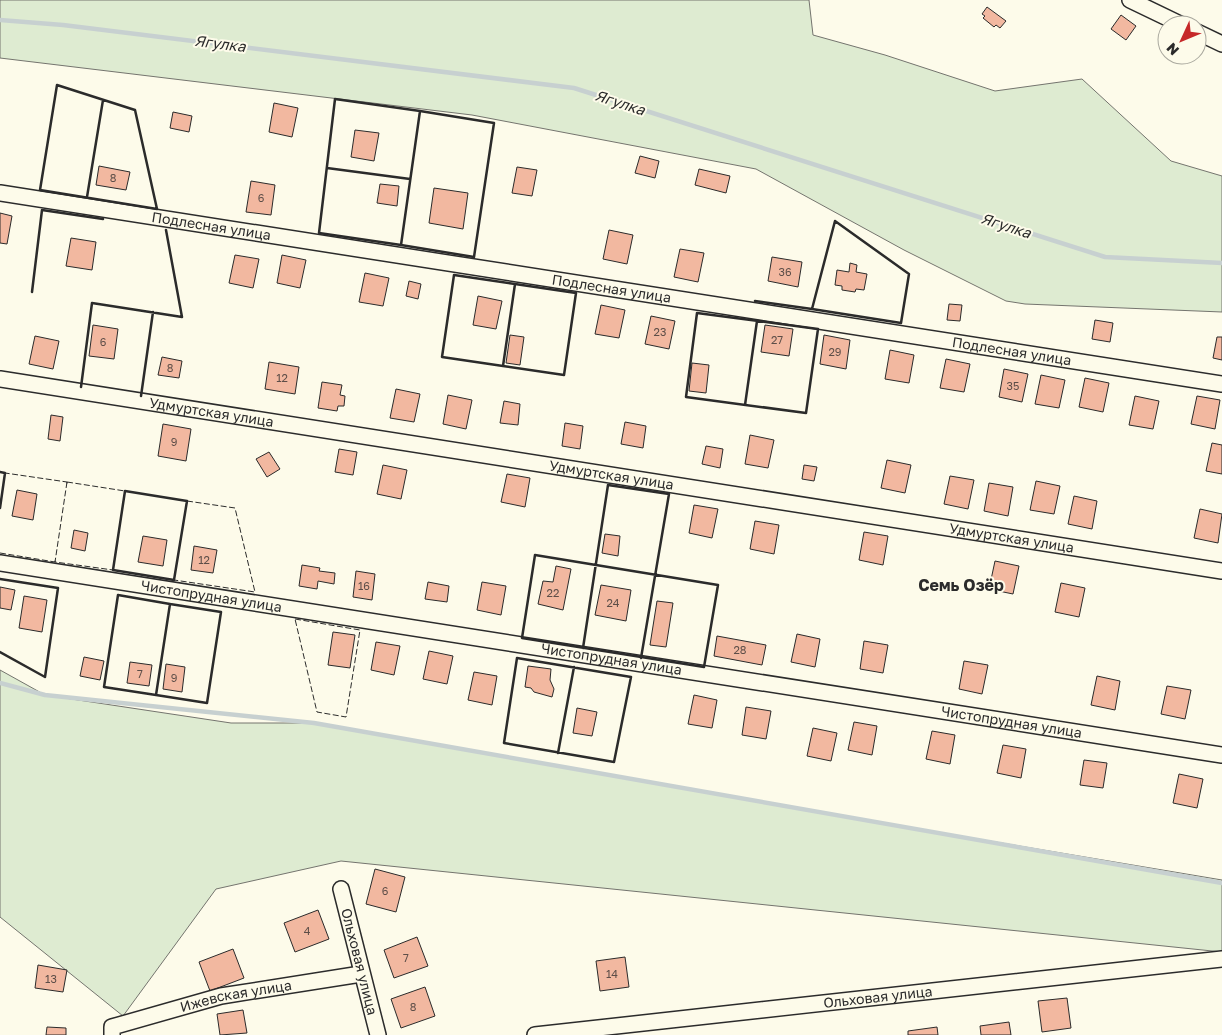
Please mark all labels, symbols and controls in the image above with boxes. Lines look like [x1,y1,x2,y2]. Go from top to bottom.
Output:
north arrow [1157,15,1207,65]
water label: Ягулка [193,31,247,56]
text: N [1162,40,1182,59]
water label: Ягулка [593,86,648,120]
house number: 8 [110,171,117,184]
house number: 6 [258,191,265,204]
street label: Подлесная улица [151,208,272,243]
water label: Ягулка [979,209,1034,243]
house number: 36 [778,265,792,278]
street label: Подлесная улица [551,270,672,306]
house number: 23 [654,325,666,338]
house number: 27 [771,333,783,346]
street label: Подлесная улица [951,333,1073,368]
house number: 6 [100,335,107,348]
house number: 29 [828,345,842,358]
house number: 8 [167,361,174,374]
house number: 12 [276,371,288,384]
house number: 35 [1007,379,1019,392]
street label: Удмуртская улица [148,394,275,430]
house number: 9 [171,435,177,448]
street label: Удмуртская улица [548,456,675,493]
street label: Удмуртская улица [948,519,1075,556]
house number: 12 [198,553,210,566]
district label: Семь Озёр [918,575,1004,595]
street label: Чистопрудная улица [140,576,283,615]
house number: 16 [358,579,370,592]
house number: 22 [547,586,559,599]
house number: 24 [606,596,620,609]
street label: Чистопрудная улица [540,639,683,678]
house number: 28 [733,643,747,656]
house number: 7 [137,667,143,680]
house number: 9 [171,671,177,684]
street label: Чистопрудная улица [940,702,1083,741]
house number: 6 [382,884,389,897]
street label: Ольховая улица [338,906,382,1017]
house number: 4 [304,924,311,937]
house number: 7 [403,951,409,964]
house number: 14 [606,967,618,980]
house number: 13 [45,972,57,985]
street label: Ижевская улица [178,976,293,1015]
street label: Ольховая улица [822,982,933,1011]
house number: 8 [410,1000,417,1013]

